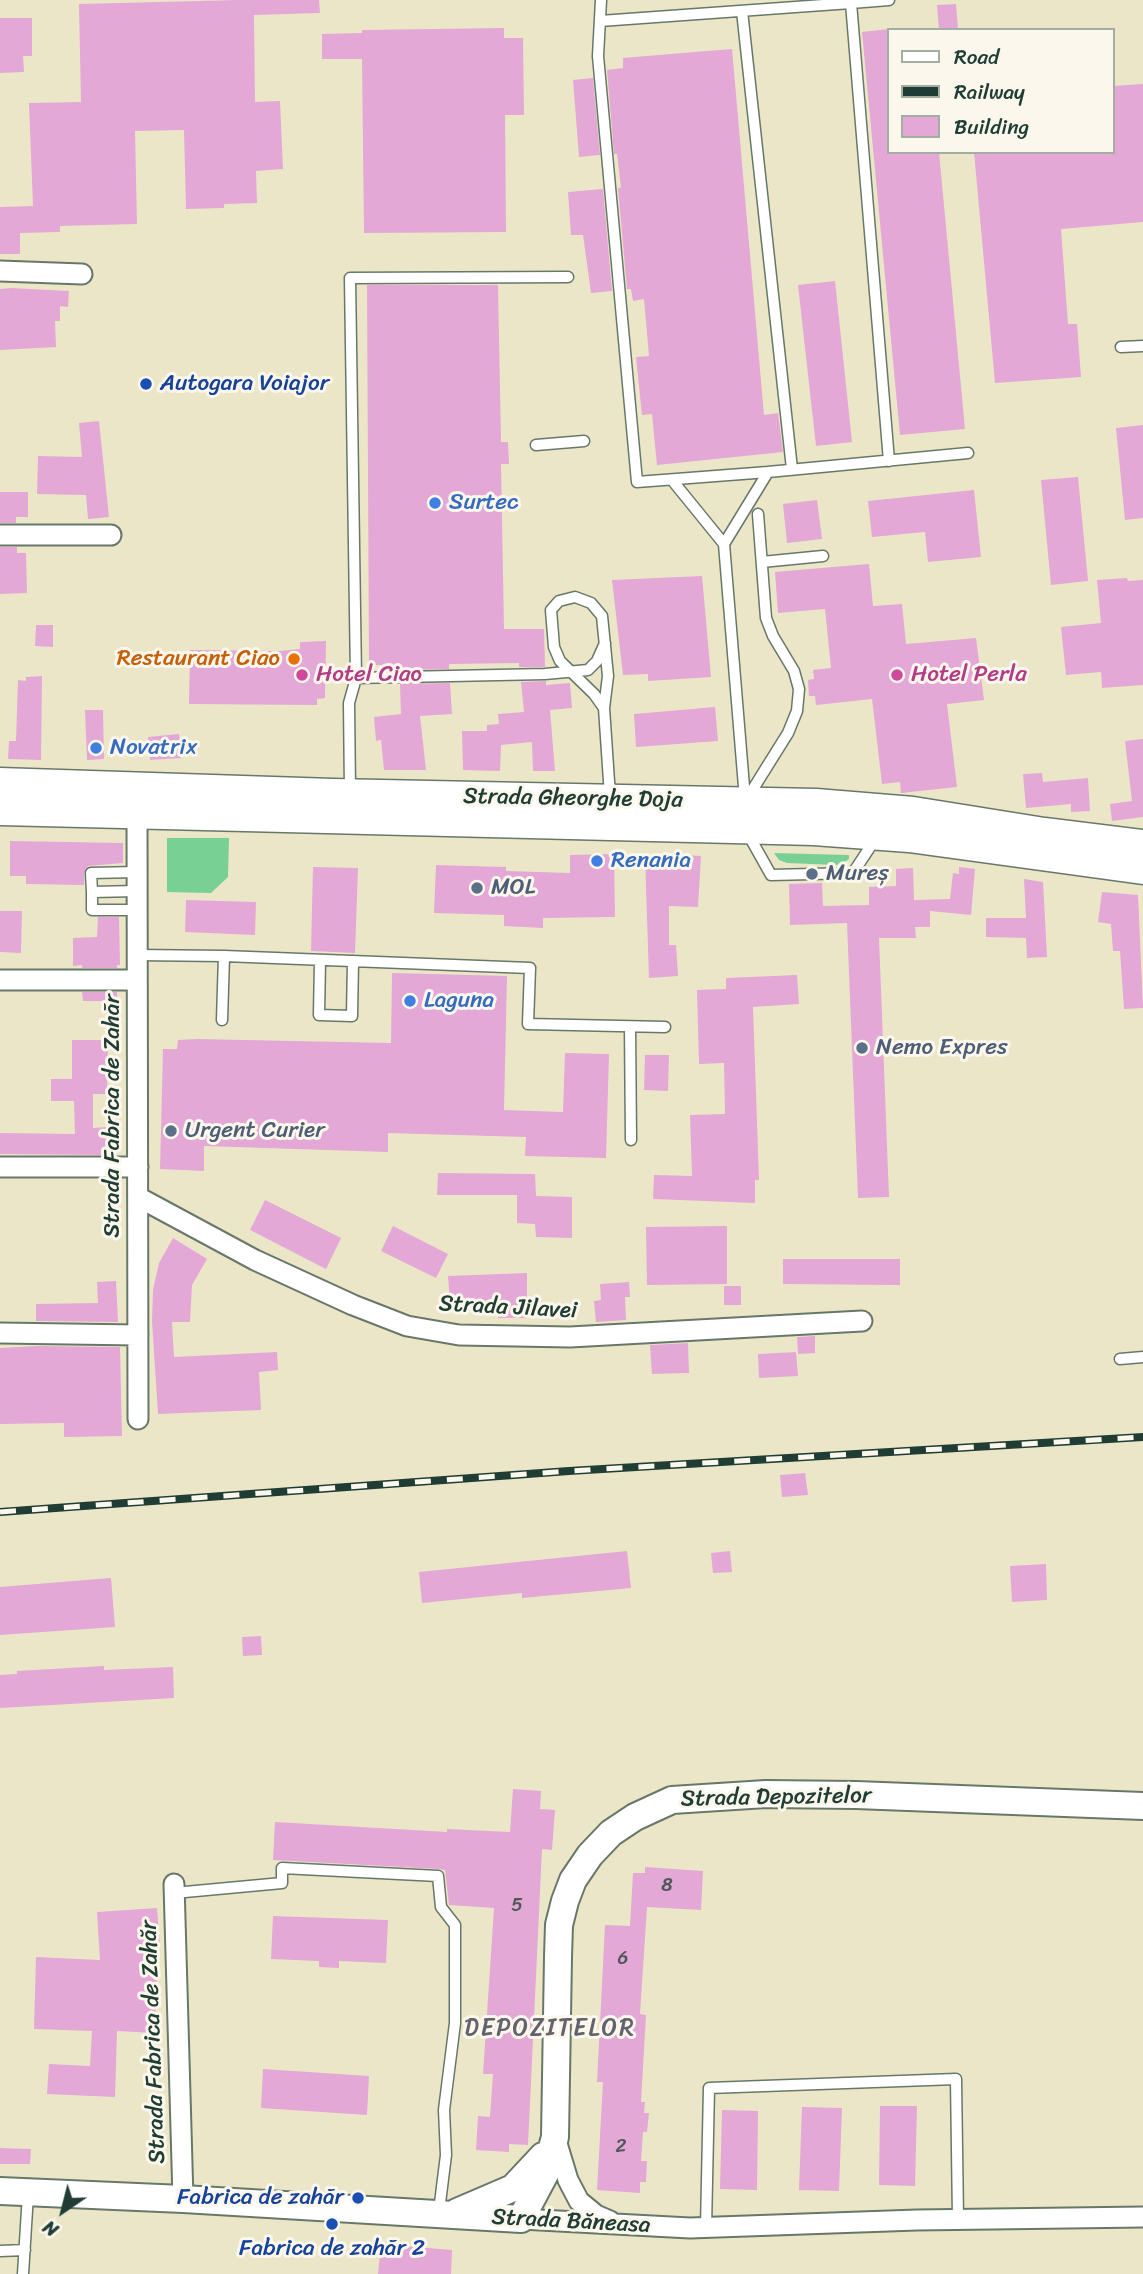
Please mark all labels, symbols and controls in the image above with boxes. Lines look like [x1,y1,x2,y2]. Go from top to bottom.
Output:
legend [888,28,1115,154]
text: Road [954,38,999,76]
text: Railway [954,73,1025,111]
text: Building [954,108,1029,146]
place label: Autogara Voiajor [160,370,329,398]
marker: Autogara Voiajor [138,376,154,392]
place label: Surtec [449,489,519,517]
marker: Surtec [427,495,443,511]
place label: Restaurant Ciao [117,645,280,673]
marker: Restaurant Ciao [286,651,302,667]
place label: Hotel Ciao [316,661,422,689]
place label: Hotel Perla [911,661,1027,689]
marker: Hotel Ciao [294,667,310,683]
marker: Hotel Perla [889,667,905,683]
place label: Novatrix [110,734,197,762]
marker: Novatrix [88,740,104,756]
street label: Strada Gheorghe Doja [463,783,683,815]
place label: Renania [611,847,691,875]
marker: Renania [589,853,605,869]
place label: Mureș [826,860,889,888]
marker: Mureș [804,866,820,882]
place label: MOL [491,874,535,902]
marker: MOL [469,880,485,896]
place label: Laguna [424,987,494,1015]
marker: Laguna [402,993,418,1009]
street label: Strada Fabrica de Zahăr [99,994,127,1238]
place label: Nemo Expres [876,1034,1008,1062]
marker: Nemo Expres [854,1040,870,1056]
place label: Urgent Curier [185,1117,325,1145]
marker: Urgent Curier [163,1123,179,1139]
street label: Strada Jilavei [438,1291,578,1325]
street label: Strada Depozitelor [680,1783,872,1813]
house number: 8 [661,1875,673,1897]
house number: 5 [511,1895,523,1917]
street label: Strada Fabrica de Zahăr [136,1920,172,2164]
house number: 6 [618,1948,628,1970]
district label: DEPOZITELOR [467,2015,633,2043]
house number: 2 [616,2136,626,2158]
north arrow [28,2176,98,2246]
place label: Fabrica de zahăr [177,2184,344,2212]
marker: Fabrica de zahăr [350,2190,366,2206]
street label: Strada Băneasa [491,2204,651,2240]
text: N [36,2211,66,2246]
marker: Fabrica de zahăr 2 [324,2216,340,2232]
place label: Fabrica de zahăr 2 [239,2235,425,2263]

